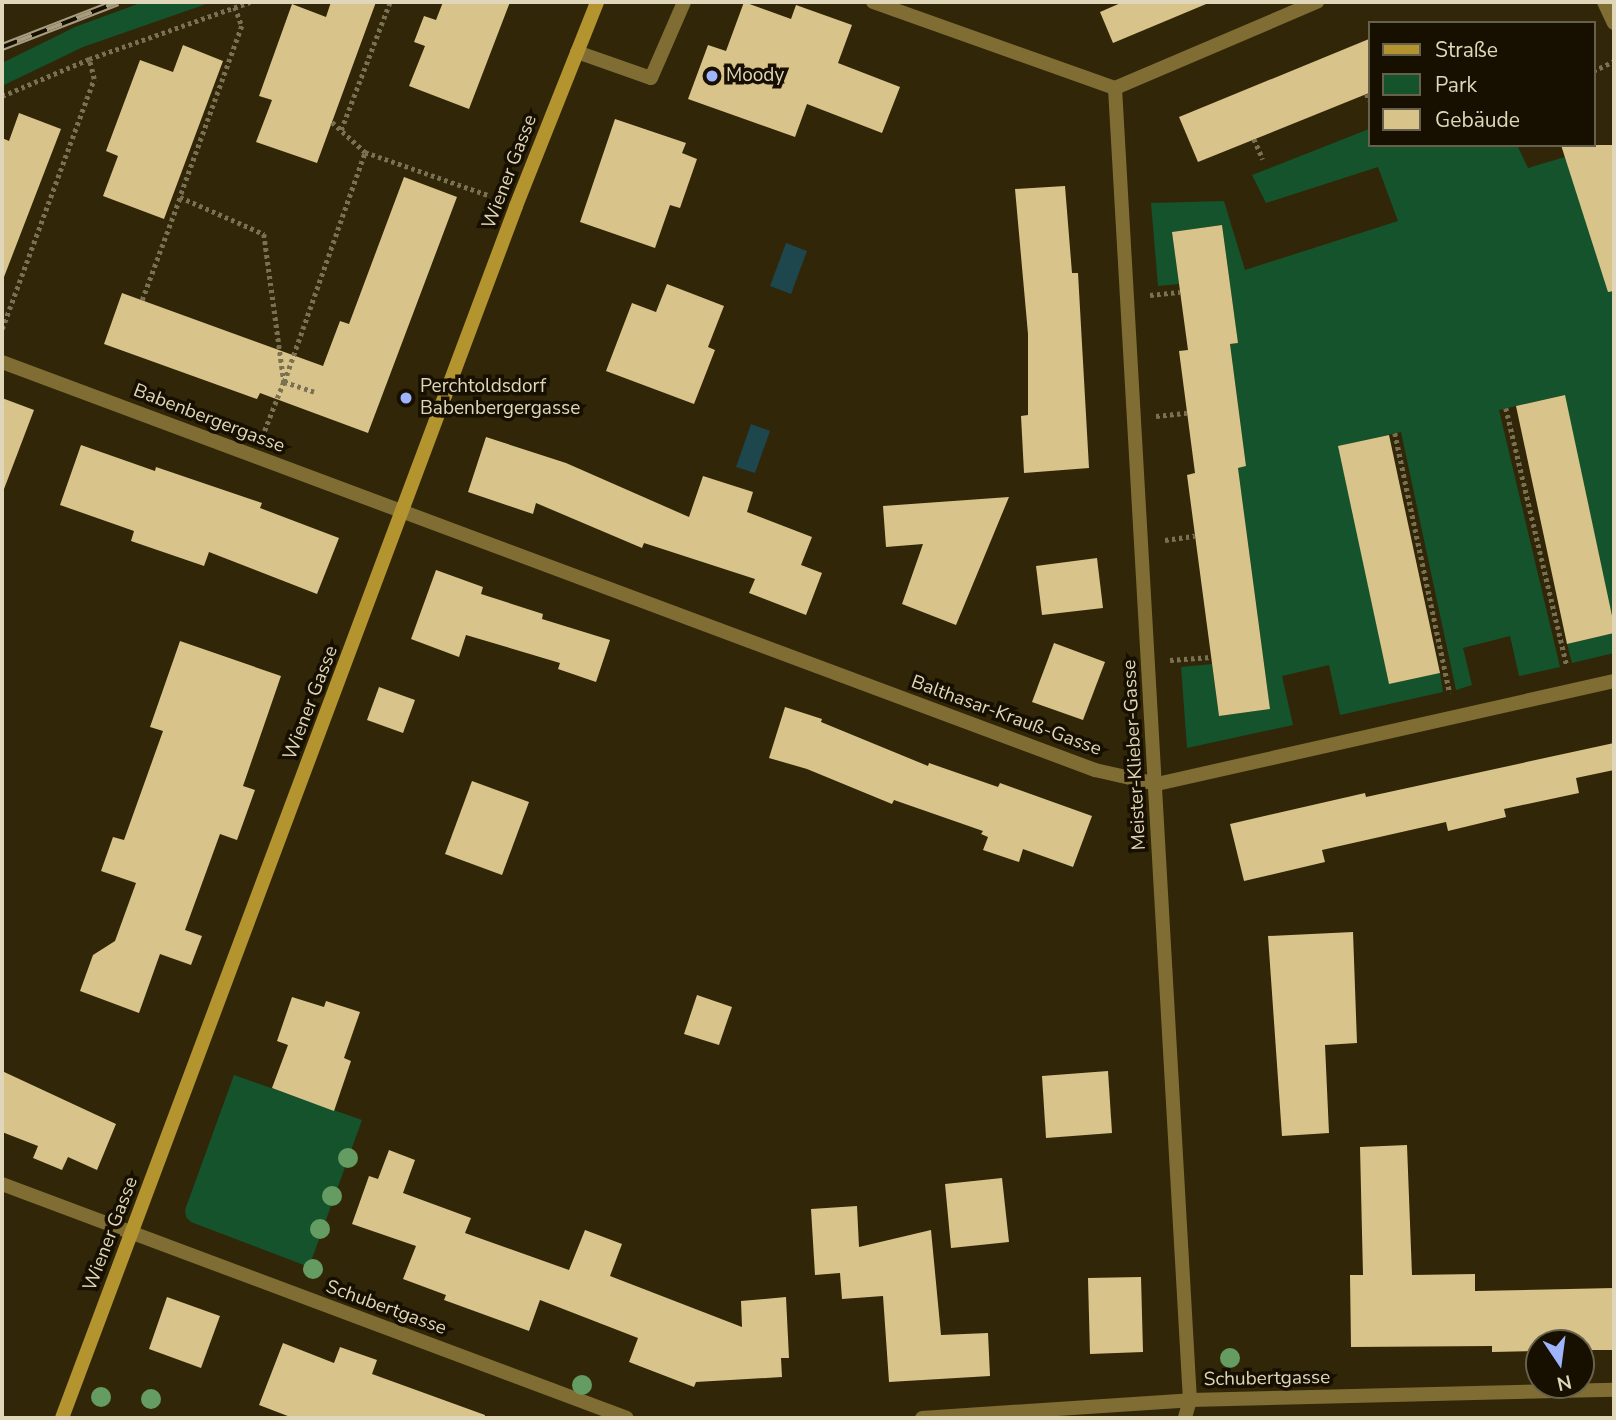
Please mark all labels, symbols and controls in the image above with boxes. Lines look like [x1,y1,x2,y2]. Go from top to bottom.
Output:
legend [1368,21,1595,147]
text: Straße [1435,36,1498,64]
place label: Moody [726,65,784,87]
marker: Moody [704,68,720,84]
text: Park [1435,71,1477,99]
text: Gebäude [1435,106,1520,134]
street label: Wiener Gasse [478,112,542,232]
place label: Perchtoldsdorf Babenbergergasse [420,376,580,420]
street label: Babenbergergasse [130,380,288,458]
marker: Perchtoldsdorf Babenbergergasse [398,390,414,406]
street label: Wiener Gasse [279,643,343,763]
street label: Meister-Klieber-Gasse [1119,659,1151,851]
street label: Balthasar-Krauß-Gasse [908,671,1104,761]
street label: Wiener Gasse [79,1174,143,1294]
street label: Schubertgasse [323,1276,449,1340]
north arrow [1525,1329,1595,1399]
street label: Schubertgasse [1204,1366,1330,1392]
text: N [1554,1368,1574,1397]

